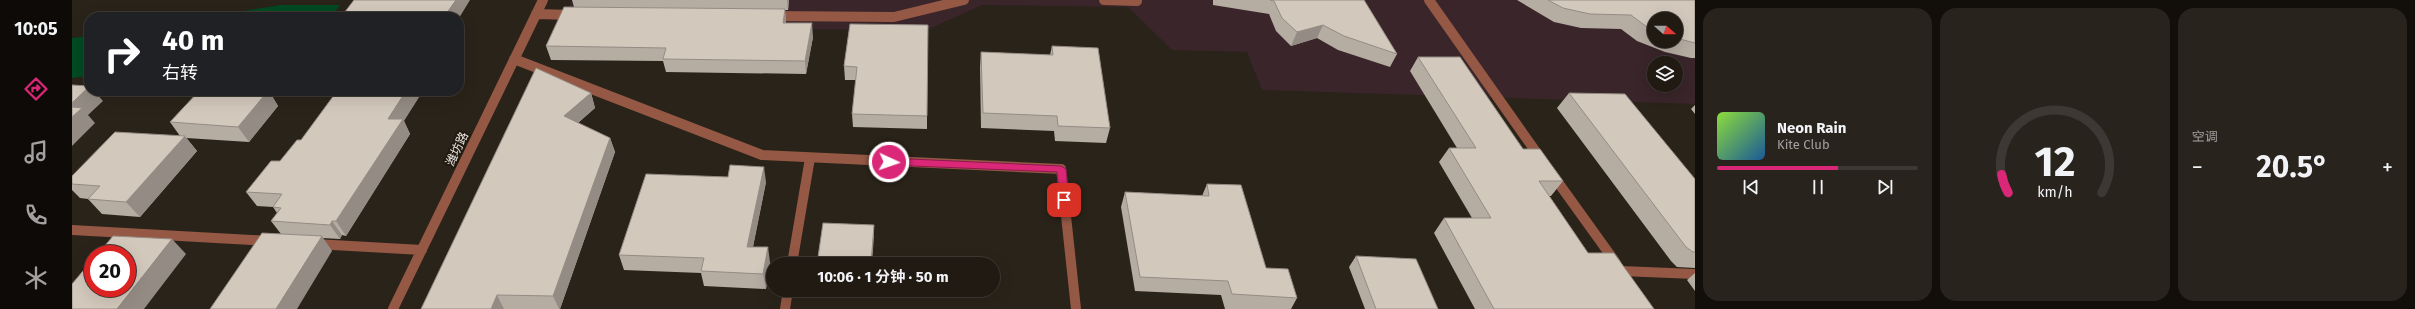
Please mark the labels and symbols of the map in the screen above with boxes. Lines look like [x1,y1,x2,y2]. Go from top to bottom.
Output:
north arrow [1647,12,1683,48]
street label: 潍坊路 [443,130,471,168]
position arrow [868,141,910,183]
pin [1047,183,1081,217]
speed limit sign: 20 [84,245,136,297]

